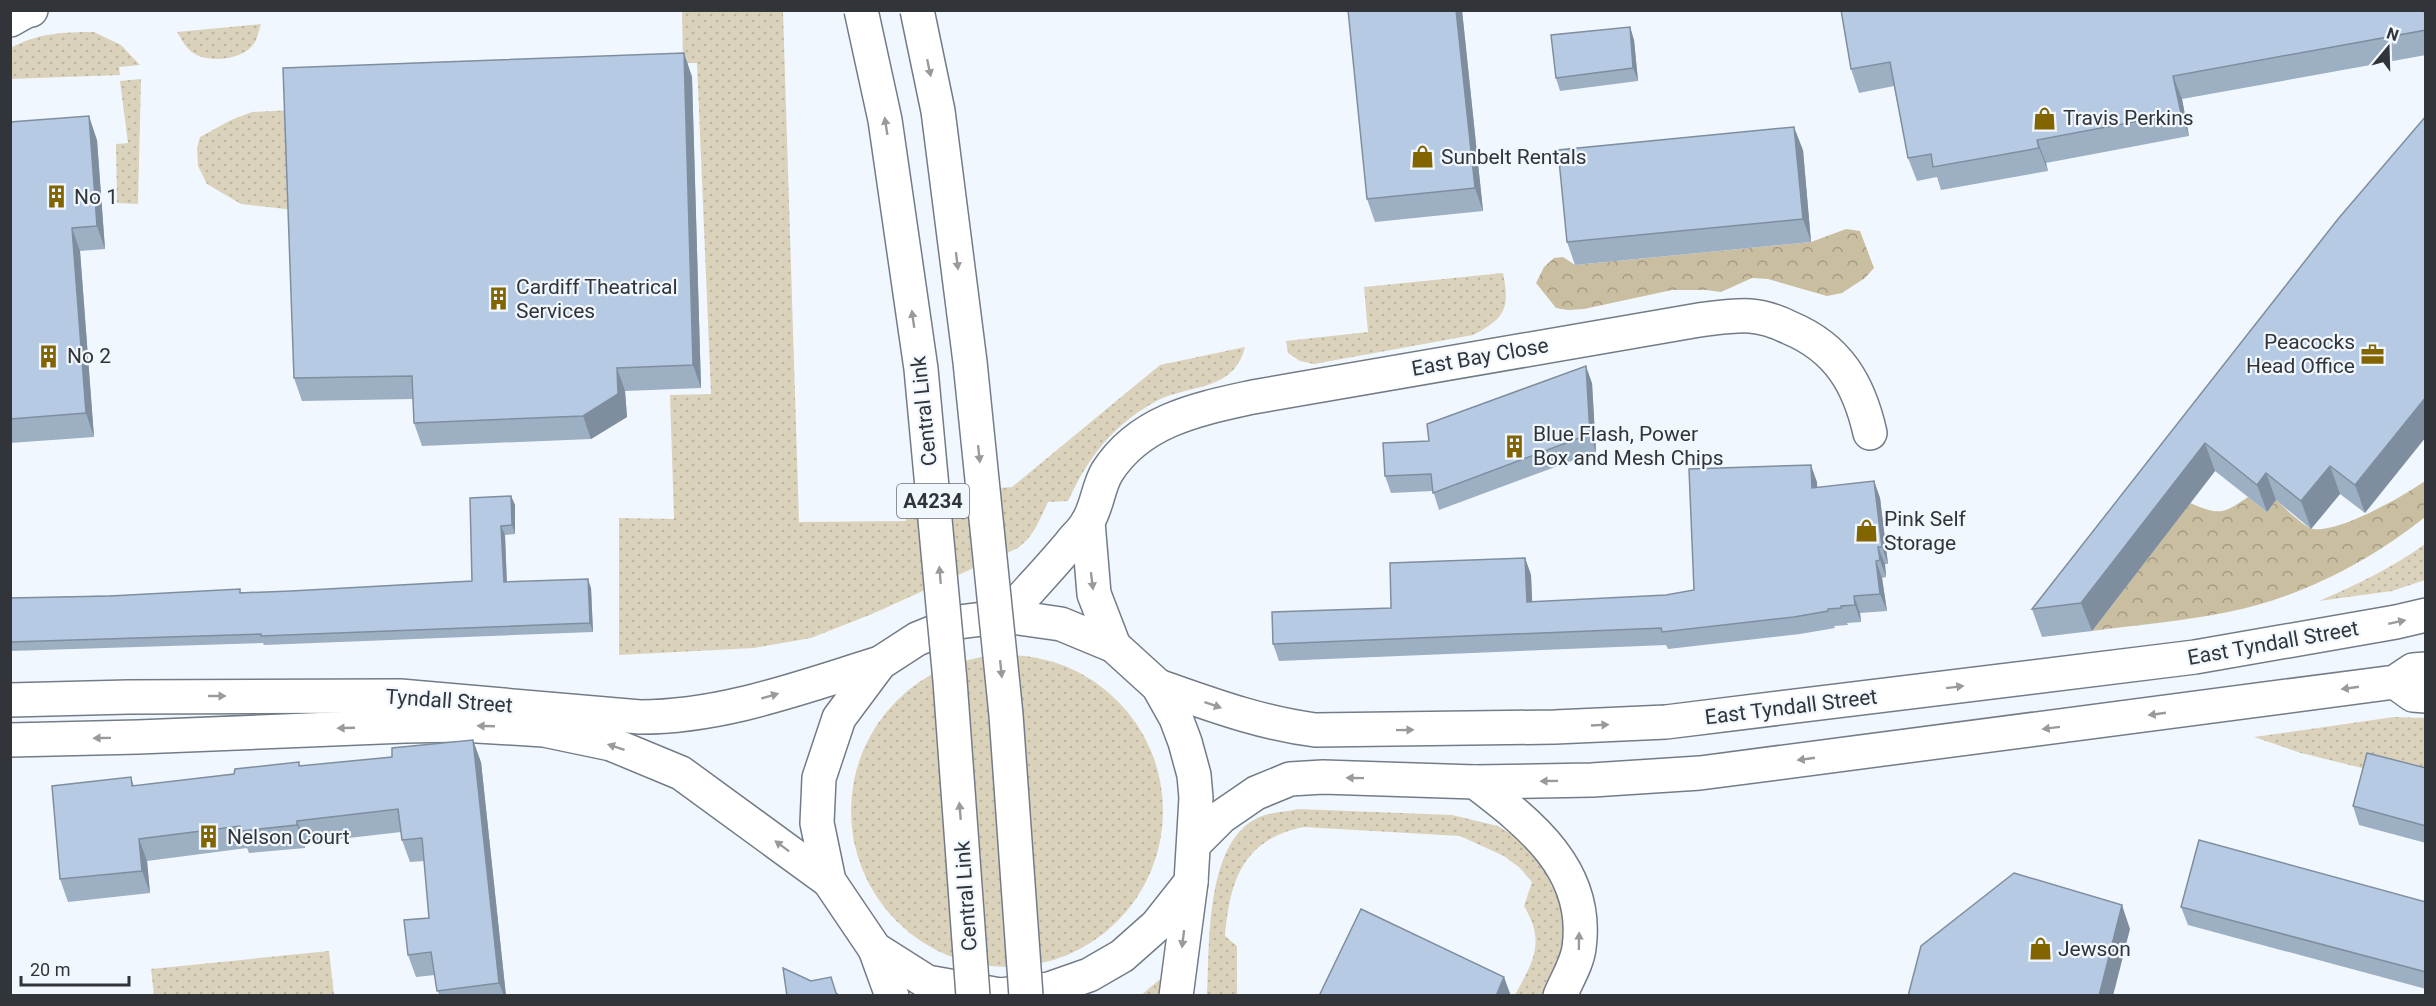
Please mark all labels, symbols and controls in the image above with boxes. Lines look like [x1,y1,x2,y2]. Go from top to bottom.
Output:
north arrow [2358,18,2418,78]
text: N [2384,23,2401,45]
one-way arrow [925,59,934,78]
shop icon: Travis Perkins [2032,105,2058,131]
place label: Travis Perkins [2063,106,2194,130]
one-way arrow [881,116,890,135]
shop icon: Sunbelt Rentals [1410,144,1436,170]
place label: Sunbelt Rentals [1441,145,1587,169]
building icon: No 1 [43,184,69,210]
place label: No 1 [74,185,118,209]
one-way arrow [952,251,962,270]
place label: Cardiff Theatrical Services [516,275,678,323]
building icon: Cardiff Theatrical Services [485,286,511,312]
one-way arrow [909,309,918,328]
place label: Peacocks Head Office [2246,330,2355,378]
street label: East Bay Close [1410,333,1550,381]
office icon: Peacocks Head Office [2360,341,2386,367]
building icon: No 2 [36,343,62,369]
place label: No 2 [67,344,111,368]
street label: Central Link [906,355,942,467]
place label: Blue Flash, Power Box and Mesh Chips [1533,422,1724,470]
building icon: Blue Flash, Power Box and Mesh Chips [1502,433,1528,459]
one-way arrow [974,445,984,464]
road number: A4234 [897,484,969,518]
place label: Pink Self Storage [1884,507,1967,555]
shop icon: Pink Self Storage [1853,518,1879,544]
one-way arrow [935,566,945,585]
one-way arrow [1088,571,1097,590]
street label: East Tyndall Street [2186,616,2361,670]
one-way arrow [2388,616,2407,626]
one-way arrow [996,660,1006,679]
one-way arrow [1946,682,1965,692]
one-way arrow [2341,684,2360,693]
street label: Tyndall Street [385,685,514,717]
street label: East Tyndall Street [1704,685,1879,729]
one-way arrow [207,691,226,701]
one-way arrow [761,691,779,700]
one-way arrow [1204,701,1222,711]
one-way arrow [2147,709,2166,719]
one-way arrow [476,721,495,730]
one-way arrow [1590,721,1609,730]
one-way arrow [2042,723,2061,732]
one-way arrow [337,724,356,733]
one-way arrow [1395,725,1414,734]
one-way arrow [92,733,111,743]
one-way arrow [607,741,625,751]
one-way arrow [1797,754,1816,764]
one-way arrow [1345,773,1364,783]
one-way arrow [1540,776,1559,786]
one-way arrow [955,802,965,821]
building icon: Nelson Court [196,824,222,850]
place label: Nelson Court [227,825,350,849]
one-way arrow [775,840,790,852]
street label: Central Link [950,840,982,952]
one-way arrow [1179,929,1188,948]
one-way arrow [1574,931,1584,950]
shop icon: Jewson [2027,936,2053,962]
place label: Jewson [2058,937,2131,961]
scale bar [21,949,129,987]
text: 20 m [30,959,70,980]

